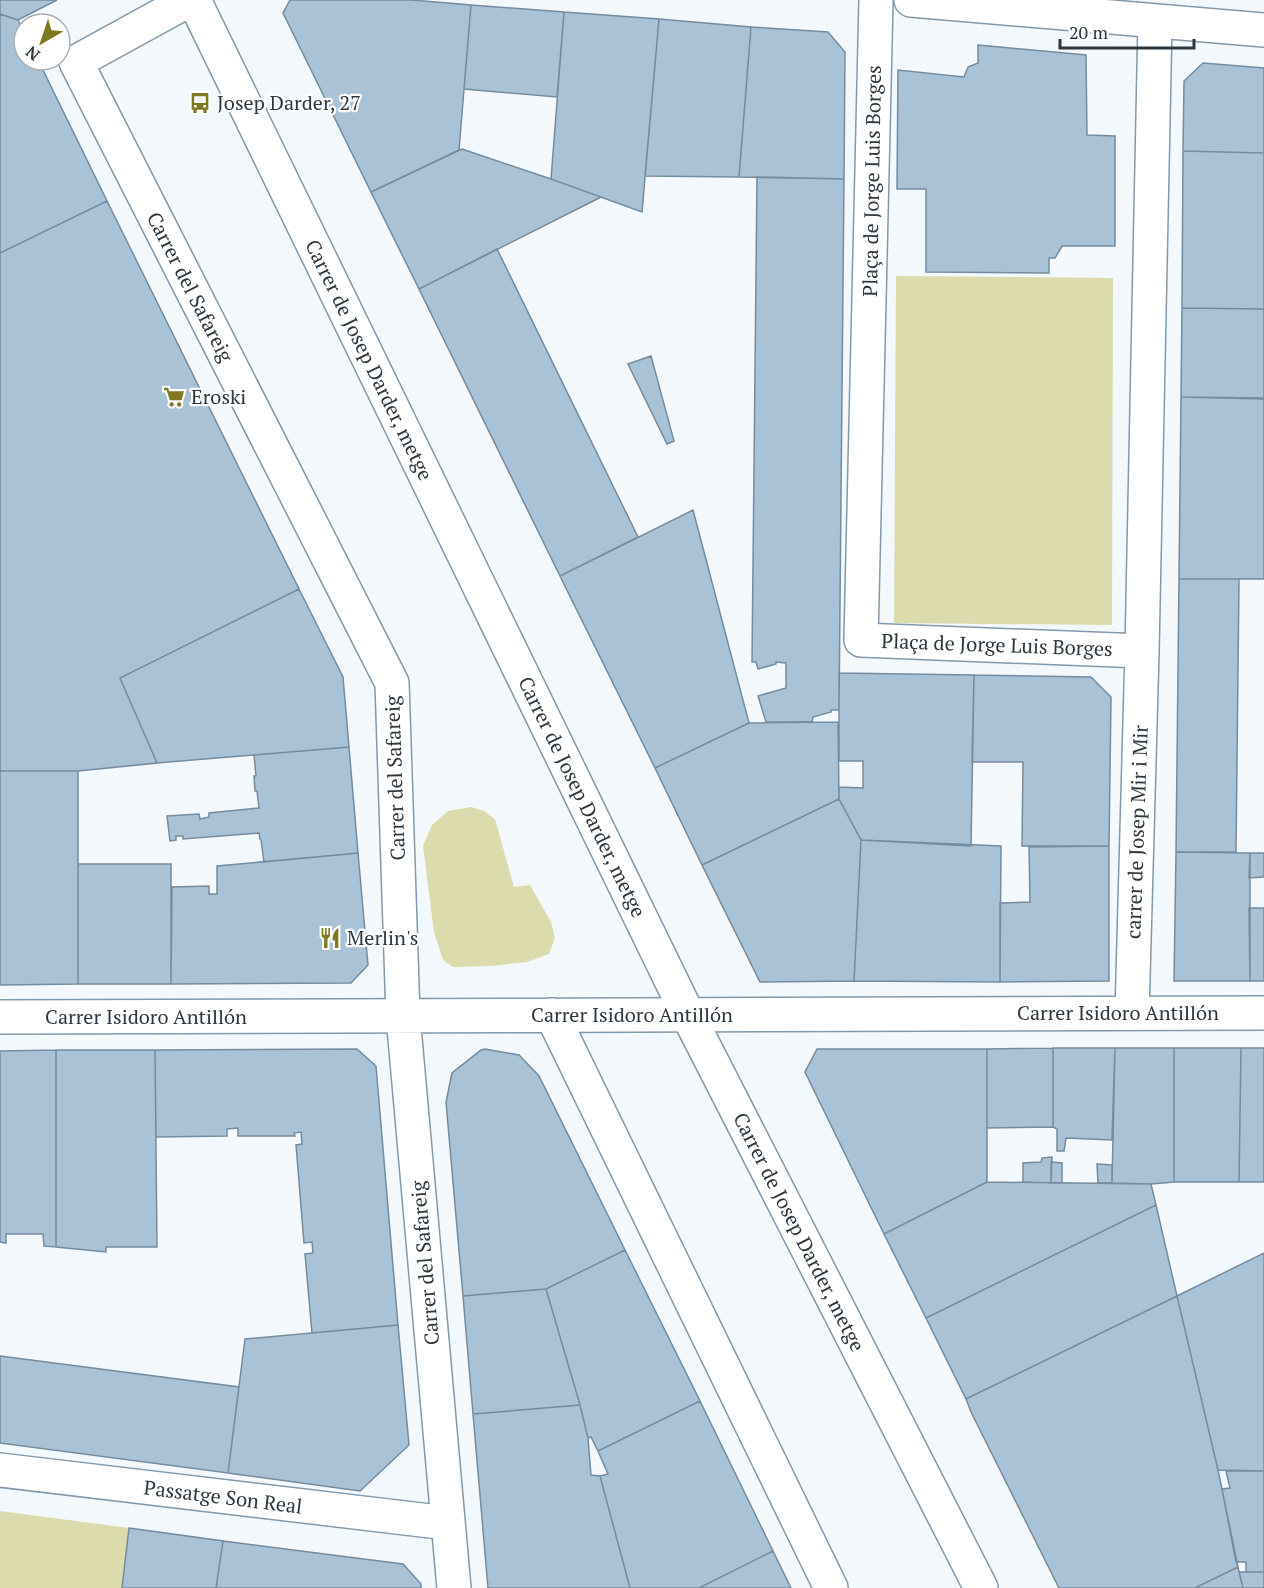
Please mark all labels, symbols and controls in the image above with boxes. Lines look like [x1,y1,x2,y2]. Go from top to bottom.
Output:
north arrow [12,12,72,72]
scale bar [1060,12,1194,50]
text: 20 m [1069,20,1109,44]
text: N [21,41,44,66]
street label: Plaça de Jorge Luis Borges [856,65,887,297]
place label: Josep Darder, 27 [217,89,361,116]
bus stop icon: Josep Darder, 27 [188,91,212,115]
street label: Carrer del Safareig [141,207,240,367]
street label: Carrer de Josep Darder, metge [299,235,440,485]
place label: Eroski [191,383,246,410]
supermarket icon: Eroski [162,385,186,409]
street label: Plaça de Jorge Luis Borges [881,627,1113,662]
street label: Carrer de Josep Darder, metge [512,672,653,922]
street label: Carrer del Safareig [378,695,411,861]
street label: carrer de Josep Mir i Mir [1119,724,1154,939]
place label: Merlin's [347,924,419,951]
restaurant icon: Merlin's [318,926,342,950]
street label: Carrer Isidoro Antillón [1017,999,1219,1026]
street label: Carrer Isidoro Antillón [531,1001,733,1028]
street label: Carrer Isidoro Antillón [45,1003,247,1030]
street label: Carrer de Josep Darder, metge [727,1108,872,1356]
street label: Carrer del Safareig [404,1179,445,1346]
street label: Passatge Son Real [142,1473,304,1520]

